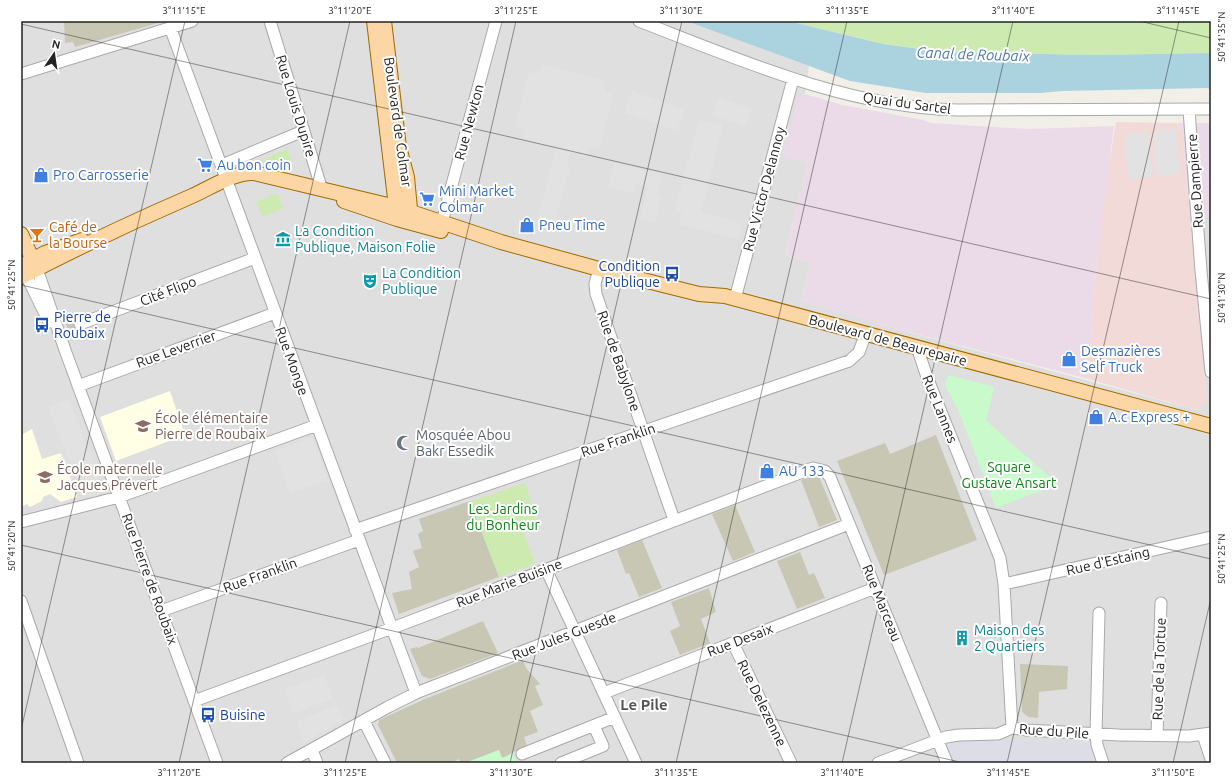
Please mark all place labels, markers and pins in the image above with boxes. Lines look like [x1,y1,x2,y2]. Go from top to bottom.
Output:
supermarket icon: Au bon coin [196,156,214,174]
place label: Au bon coin [217,157,291,173]
shop icon: Pro Carrosserie [32,166,50,184]
place label: Pro Carrosserie [53,167,149,183]
place label: Mini Market Colmar [439,183,514,215]
supermarket icon: Mini Market Colmar [418,190,436,208]
shop icon: Pneu Time [518,216,536,234]
place label: Pneu Time [539,217,606,233]
place label: Café de la Bourse [49,219,107,251]
place label: La Condition Publique, Maison Folie [295,223,436,255]
bar icon: Café de la Bourse [28,226,46,244]
museum icon: La Condition Publique, Maison Folie [274,230,292,248]
place label: Condition Publique [599,258,660,290]
place label: La Condition Publique [382,265,461,297]
bus stop icon: Condition Publique [663,265,681,283]
theatre icon: La Condition Publique [361,272,379,290]
place label: Pierre de Roubaix [54,309,111,341]
bus stop icon: Pierre de Roubaix [33,316,51,334]
place label: Desmazières Self Truck [1081,343,1161,375]
shop icon: Desmazières Self Truck [1060,350,1078,368]
shop icon: A.c Express + [1087,408,1105,426]
place label: École élémentaire Pierre de Roubaix [155,409,268,442]
place label: A.c Express + [1108,409,1190,425]
school or university icon: École élémentaire Pierre de Roubaix [134,417,152,435]
place label: Mosquée Abou Bakr Essedik [416,427,511,459]
mosque icon: Mosquée Abou Bakr Essedik [395,434,413,452]
place label: École maternelle Jacques Prévert [57,460,163,493]
shop icon: AU 133 [758,462,776,480]
place label: AU 133 [779,463,825,479]
school or university icon: École maternelle Jacques Prévert [36,468,54,486]
place label: Maison des 2 Quartiers [974,622,1044,654]
building icon: Maison des 2 Quartiers [953,629,971,647]
bus stop icon: Buisine [199,706,217,724]
place label: Buisine [220,707,266,723]

